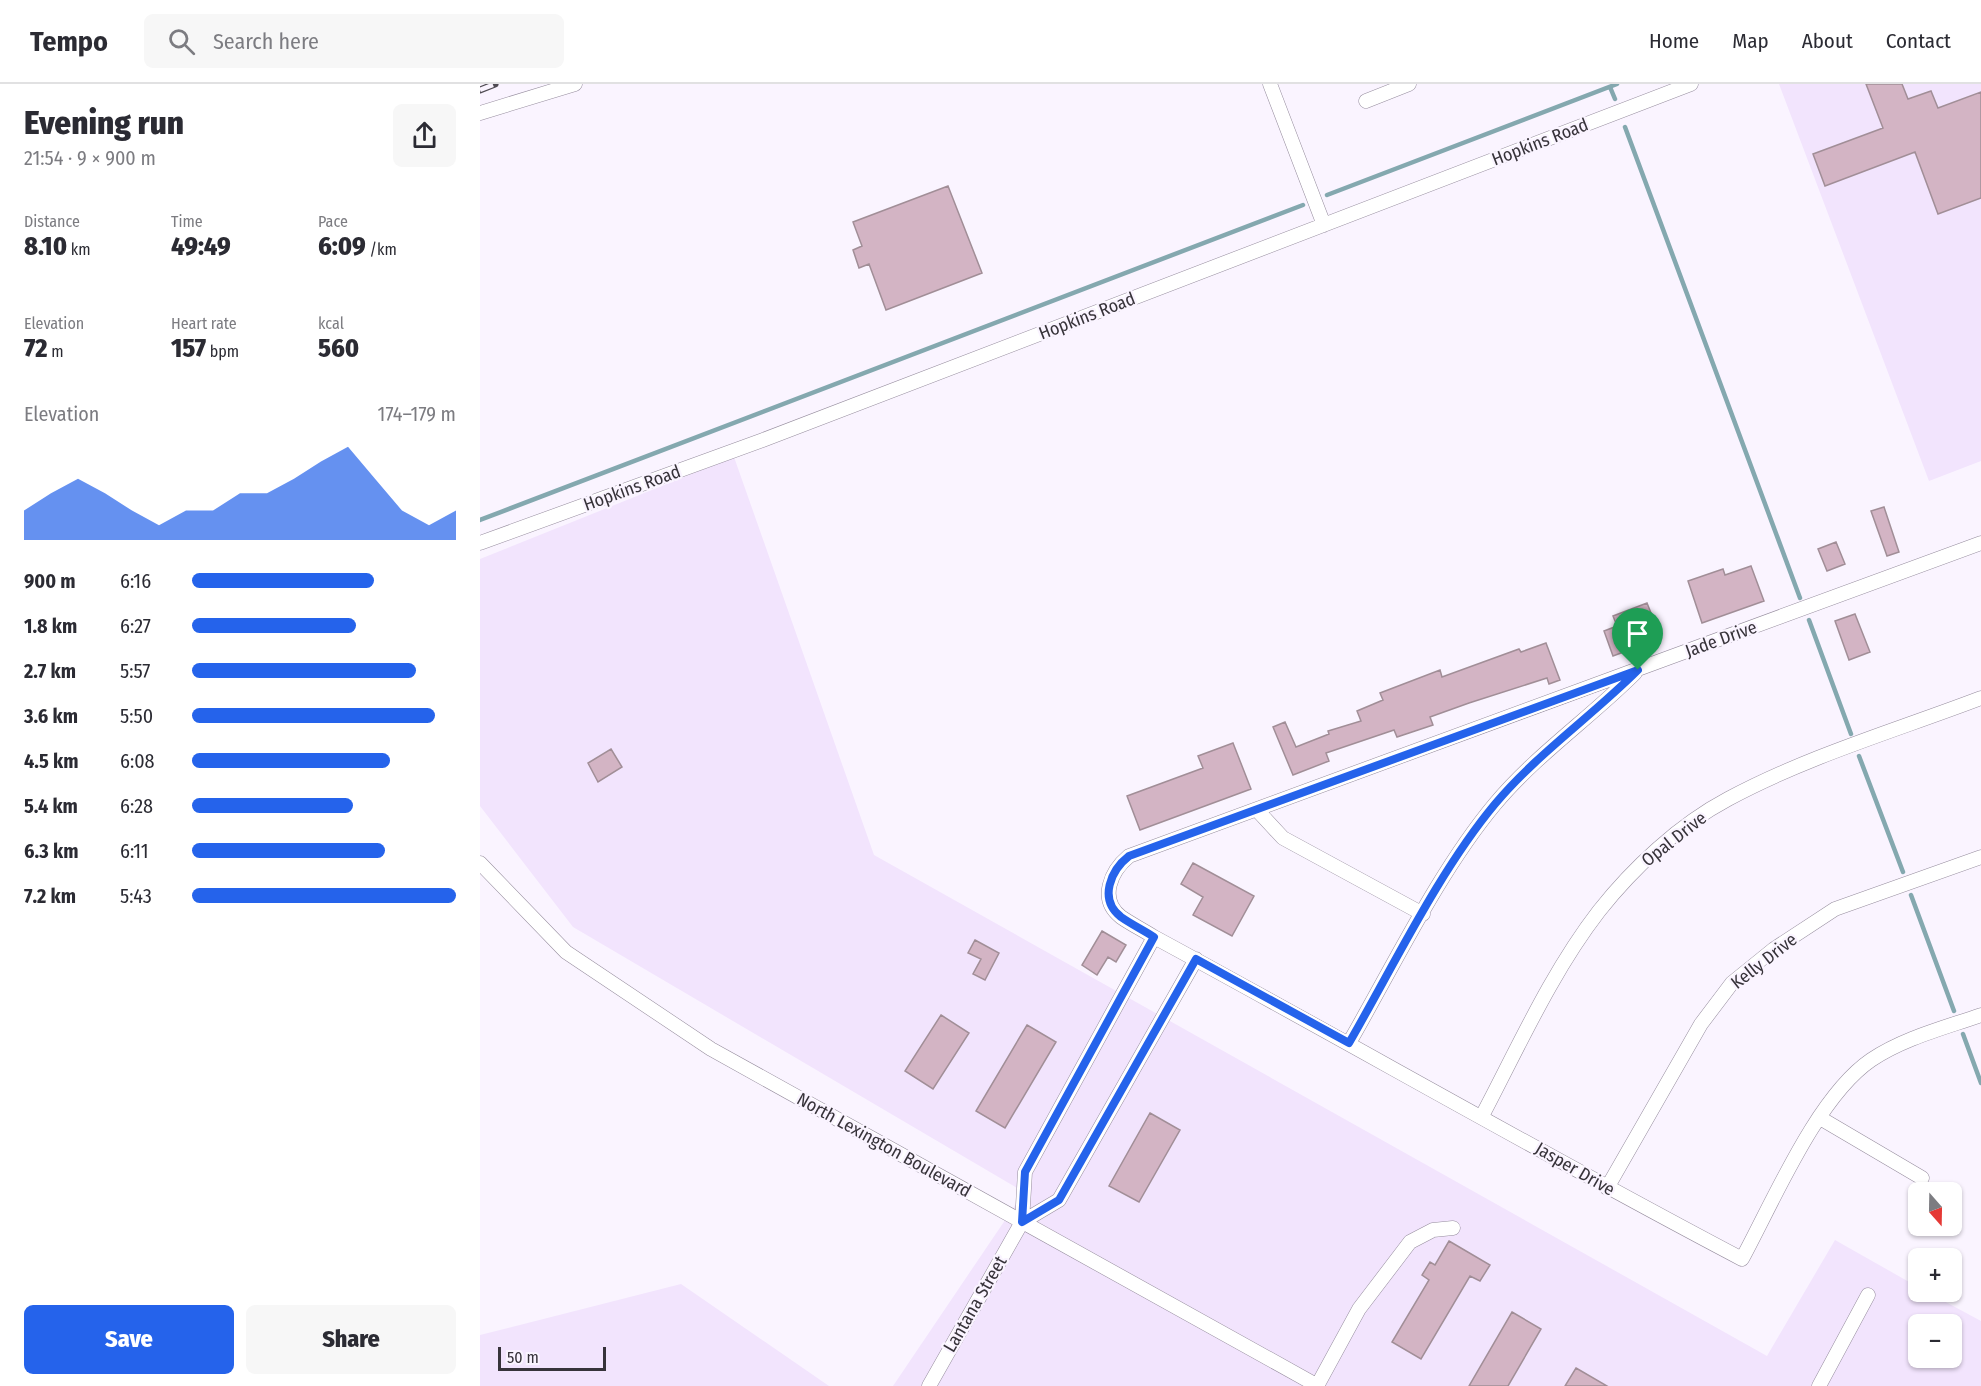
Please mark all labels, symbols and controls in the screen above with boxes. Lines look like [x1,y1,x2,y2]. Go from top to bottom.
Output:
search box [144,14,564,68]
text: Tempo [30,25,108,58]
icon: search [165,25,198,58]
text: Search here [213,28,319,55]
text: Home [1649,28,1699,54]
text: Map [1732,28,1769,54]
text: About [1802,28,1853,54]
text: Contact [1886,28,1951,54]
text: Evening run [24,103,184,143]
button: share [393,104,456,167]
street label: Hopkins Road [1489,114,1591,170]
text: 21:54 · 9 × 900 m [24,146,156,170]
text: Distance [24,212,80,231]
text: Time [171,212,203,231]
text: Pace [318,212,348,231]
text: 8.10 [24,231,67,262]
text: 49:49 [171,231,231,262]
text: 6:09 [318,231,366,262]
text: km [67,240,91,259]
text: /km [366,240,397,259]
street label: Hopkins Road [1036,288,1138,344]
text: Elevation [24,314,84,333]
text: Heart rate [171,314,237,333]
text: kcal [318,314,344,333]
text: 72 [24,333,48,364]
text: 157 [171,333,206,364]
text: 560 [318,333,359,364]
text: m [48,342,64,361]
text: bpm [206,342,239,361]
text: Elevation [24,402,99,426]
text: 174–179 m [378,402,456,426]
street label: Hopkins Road [581,460,683,516]
text: 900 m [24,569,76,593]
text: 6:16 [120,569,151,593]
pin [1612,608,1663,670]
text: 1.8 km [24,614,77,638]
text: 6:27 [120,614,151,638]
street label: Jade Drive [1682,616,1760,662]
icon: arrive [1621,617,1654,650]
text: 2.7 km [24,659,76,683]
text: 5:57 [120,659,150,683]
text: 3.6 km [24,704,78,728]
text: 5:50 [120,704,153,728]
text: 4.5 km [24,749,78,773]
text: 6:08 [120,749,155,773]
text: 5.4 km [24,794,78,818]
text: 6:28 [120,794,153,818]
street label: Opal Drive [1637,807,1711,871]
text: 6.3 km [24,839,78,863]
text: 6:11 [120,839,149,863]
text: 7.2 km [24,884,76,908]
text: 5:43 [120,884,152,908]
street label: Kelly Drive [1727,928,1802,994]
street label: North Lexington Boulevard [793,1088,975,1202]
street label: Jasper Drive [1531,1137,1619,1201]
north arrow [1908,1182,1962,1236]
map controls [1908,1182,1962,1368]
button: + [1908,1248,1962,1302]
street label: Lantana Street [939,1252,1011,1356]
button: Save [24,1305,234,1374]
button: Share [246,1305,456,1374]
button: − [1908,1314,1962,1368]
scale bar [498,1344,606,1372]
text: 50 m [507,1348,539,1367]

